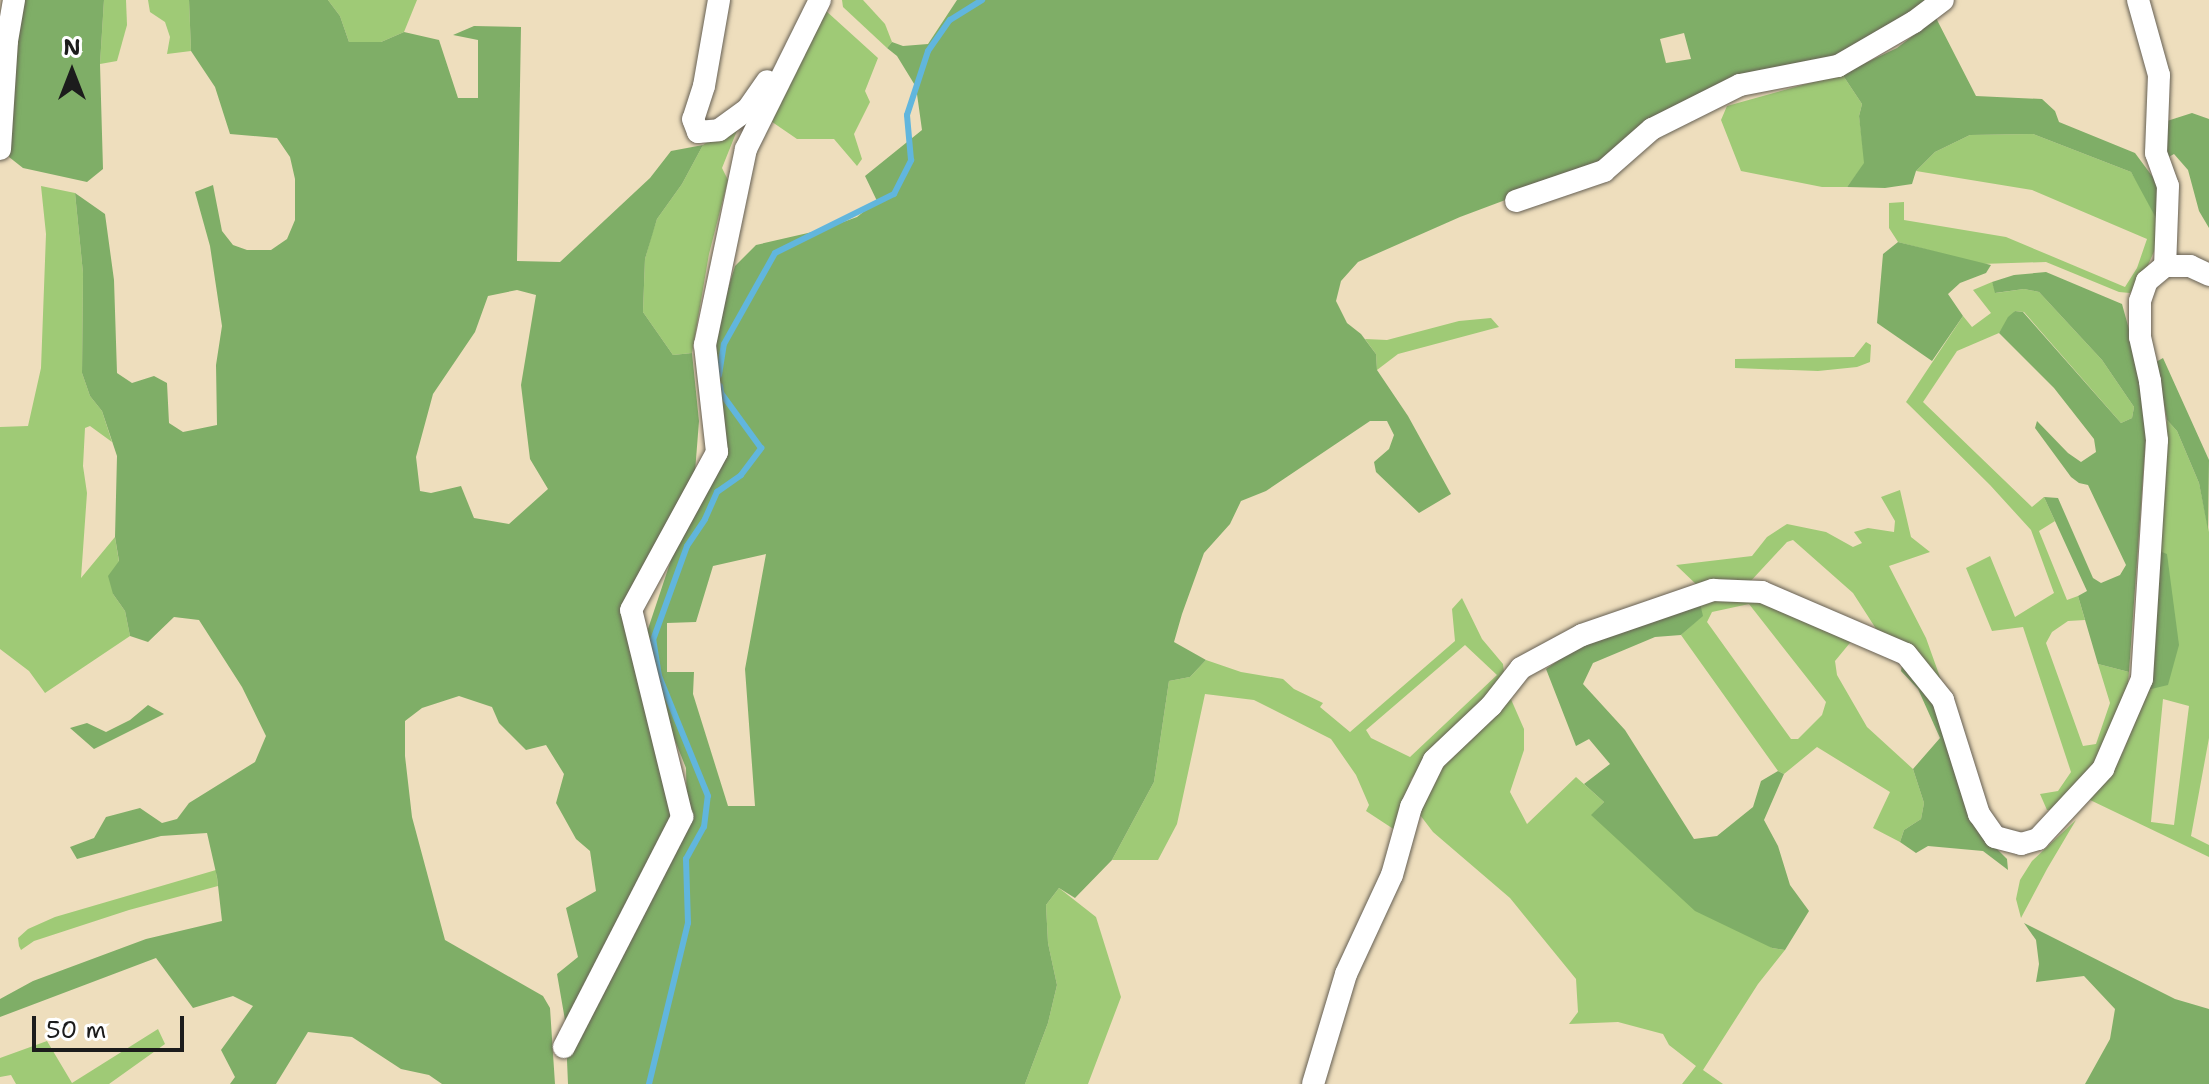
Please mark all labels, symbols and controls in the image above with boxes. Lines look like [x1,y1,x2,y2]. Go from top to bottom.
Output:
north arrow [32,32,112,112]
text: N [63,33,81,62]
scale bar [36,1000,188,1050]
text: 50 m [46,1014,106,1046]

